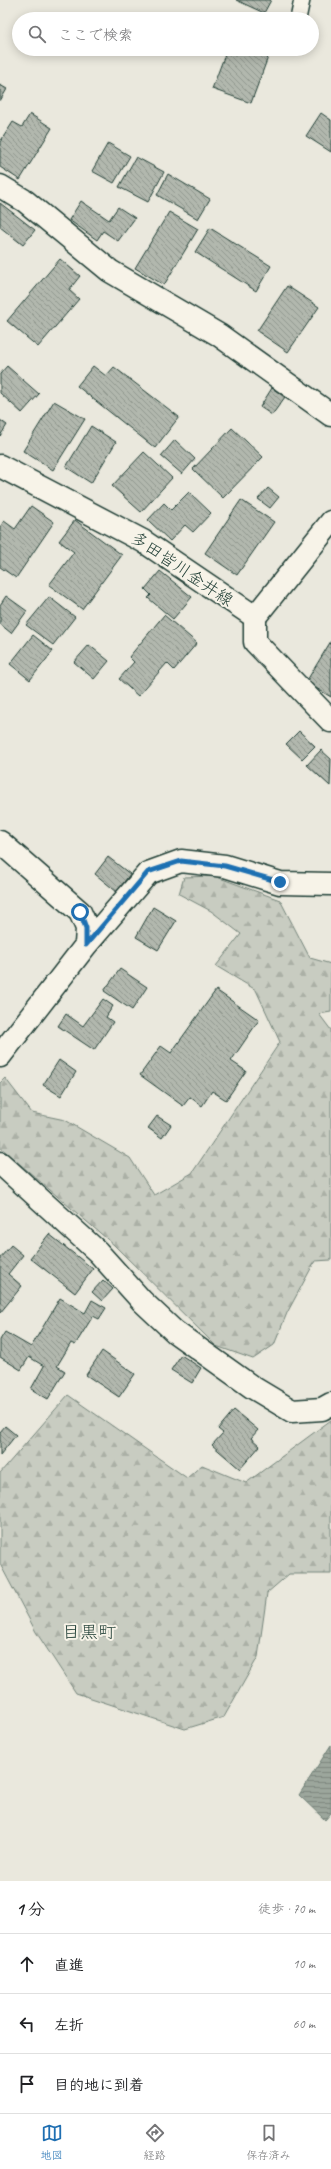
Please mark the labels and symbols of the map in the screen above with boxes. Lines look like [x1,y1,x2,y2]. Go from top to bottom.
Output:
street label: 多田皆川金井線 [127,527,237,611]
route end [271,873,289,891]
route start [71,903,89,921]
district label: 目黒町 [62,1621,116,1643]

